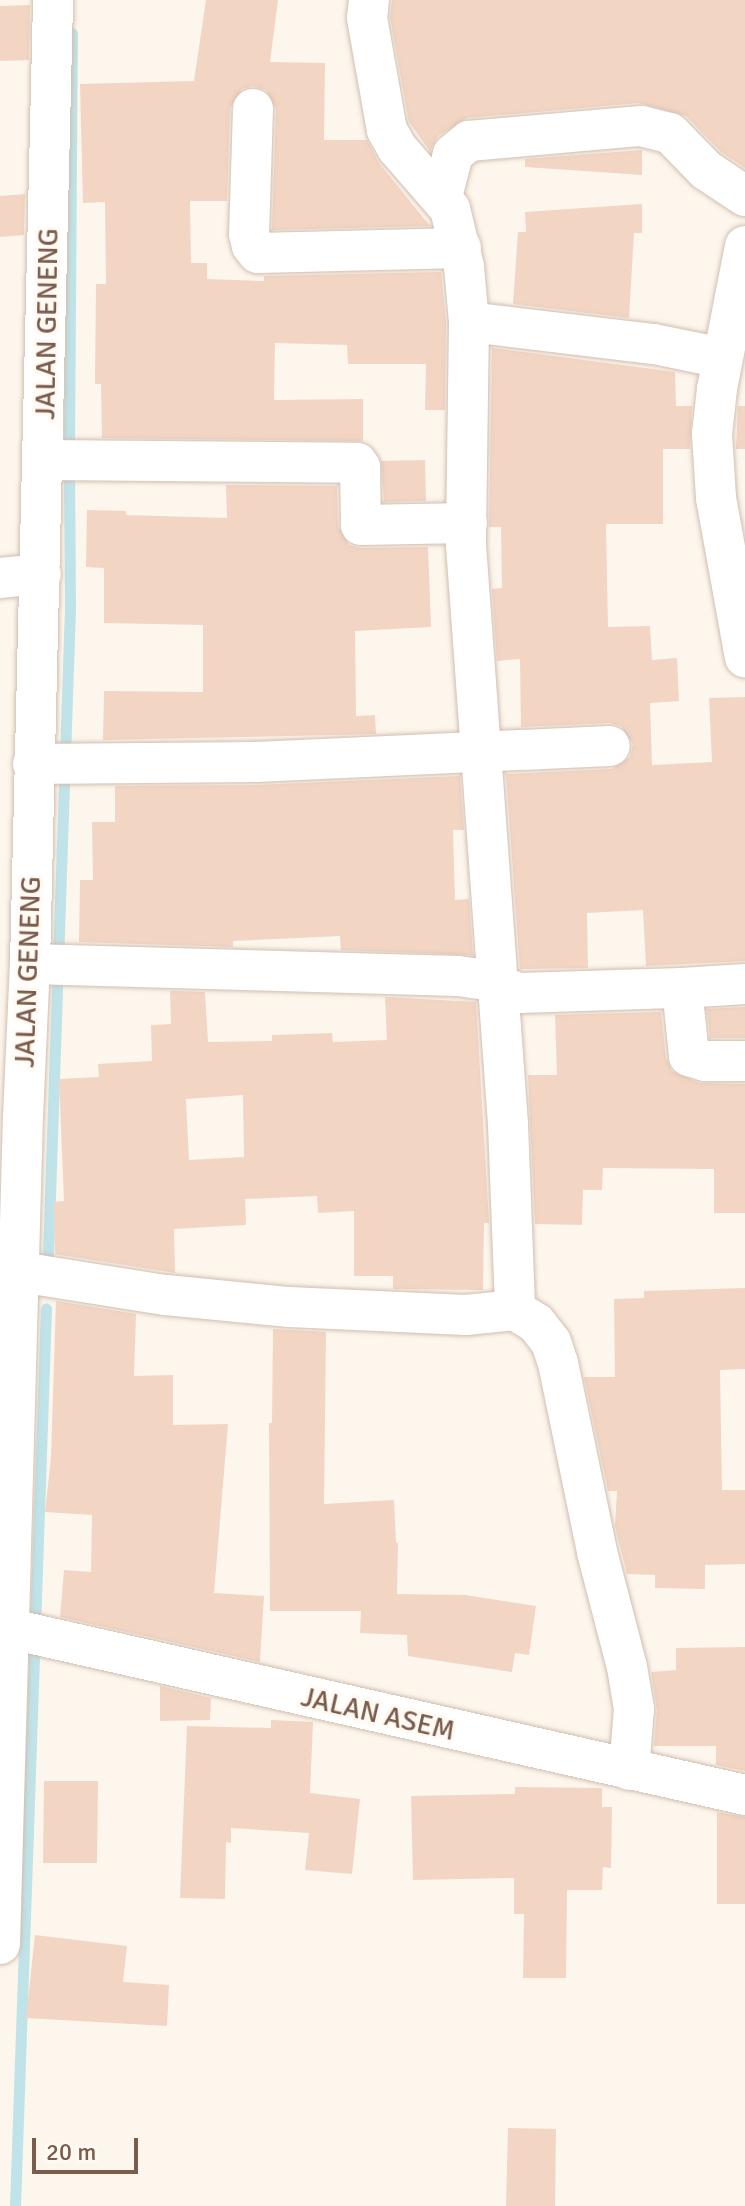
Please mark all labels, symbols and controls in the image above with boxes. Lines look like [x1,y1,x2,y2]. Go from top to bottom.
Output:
street label: JALAN GENENG [29,228,65,420]
street label: JALAN GENENG [8,876,48,1068]
street label: JALAN ASEM [298,1680,458,1748]
scale bar [36,2122,142,2172]
text: 20 m [46,2137,96,2167]

